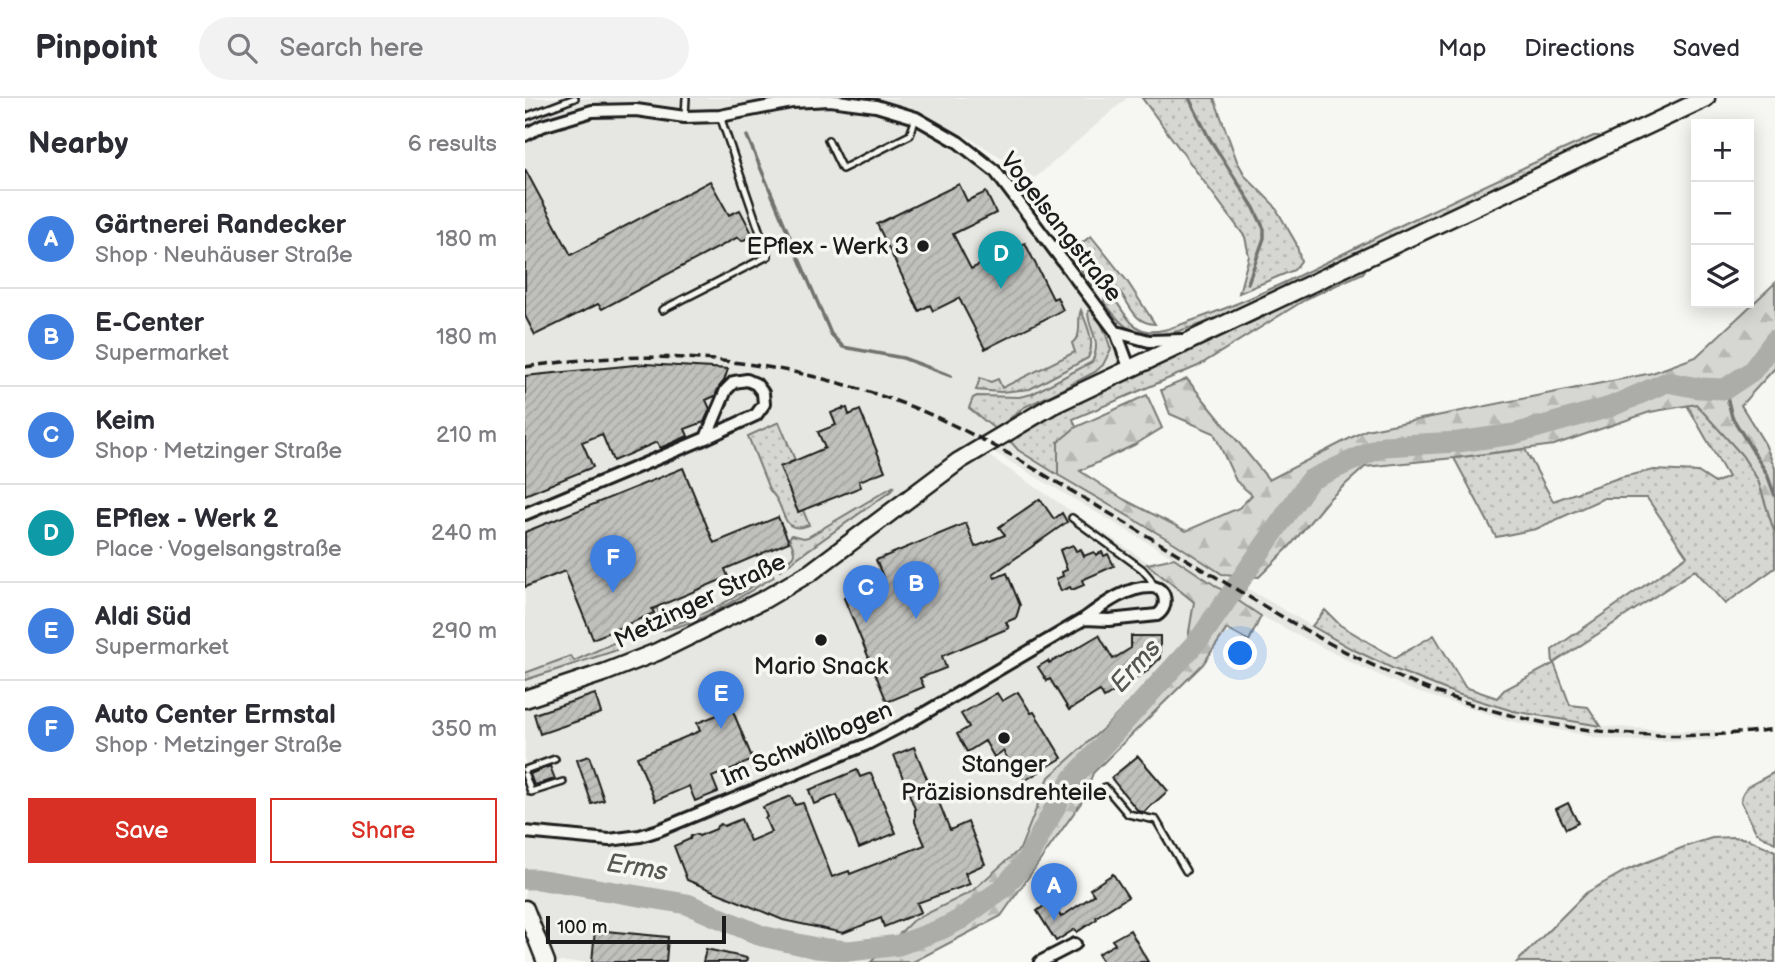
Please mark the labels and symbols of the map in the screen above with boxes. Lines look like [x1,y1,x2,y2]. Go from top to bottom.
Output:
street label: Vogelsangstraße [994,147,1128,307]
pin: D [978,231,1024,289]
place label: EPflex - Werk 3 [746,232,909,261]
marker: EPflex - Werk 3 [915,238,931,254]
pin: F [590,535,636,593]
street label: Metzinger Straße [610,547,790,655]
pin: B [893,561,939,619]
pin: C [843,565,889,623]
marker: Mario Snack [813,632,829,648]
water label: Erms [1104,633,1168,699]
your location [1223,636,1257,670]
place label: Mario Snack [754,652,888,681]
pin: E [698,671,744,729]
street label: Im Schwöllbogen [717,695,897,793]
marker: Stanger Präzisionsdrehteile [996,730,1012,746]
place label: Stanger Präzisionsdrehteile [901,750,1107,807]
water label: Erms [604,848,670,888]
pin: A [1031,863,1077,921]
scale bar [546,913,726,945]

